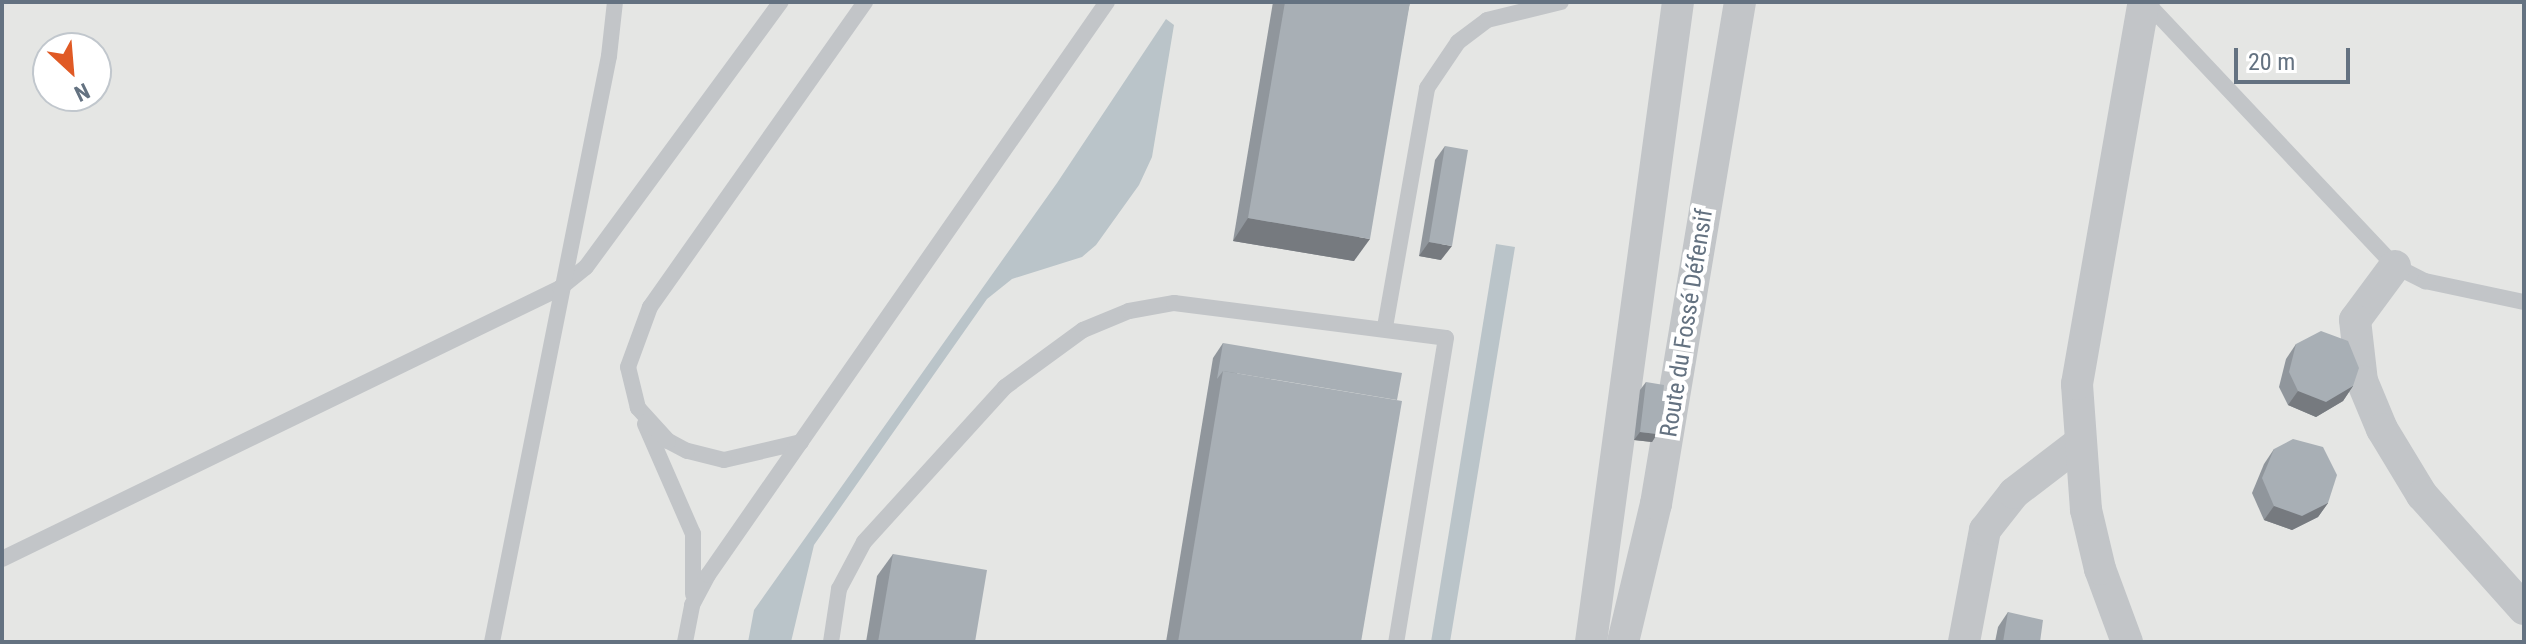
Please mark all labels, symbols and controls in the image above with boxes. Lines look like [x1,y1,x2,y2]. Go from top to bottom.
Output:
north arrow [32,32,112,112]
scale bar [2238,32,2354,82]
text: 20 m [2248,48,2295,76]
text: N [70,78,93,106]
street label: Route du Fossé Défensif [1655,207,1719,439]

